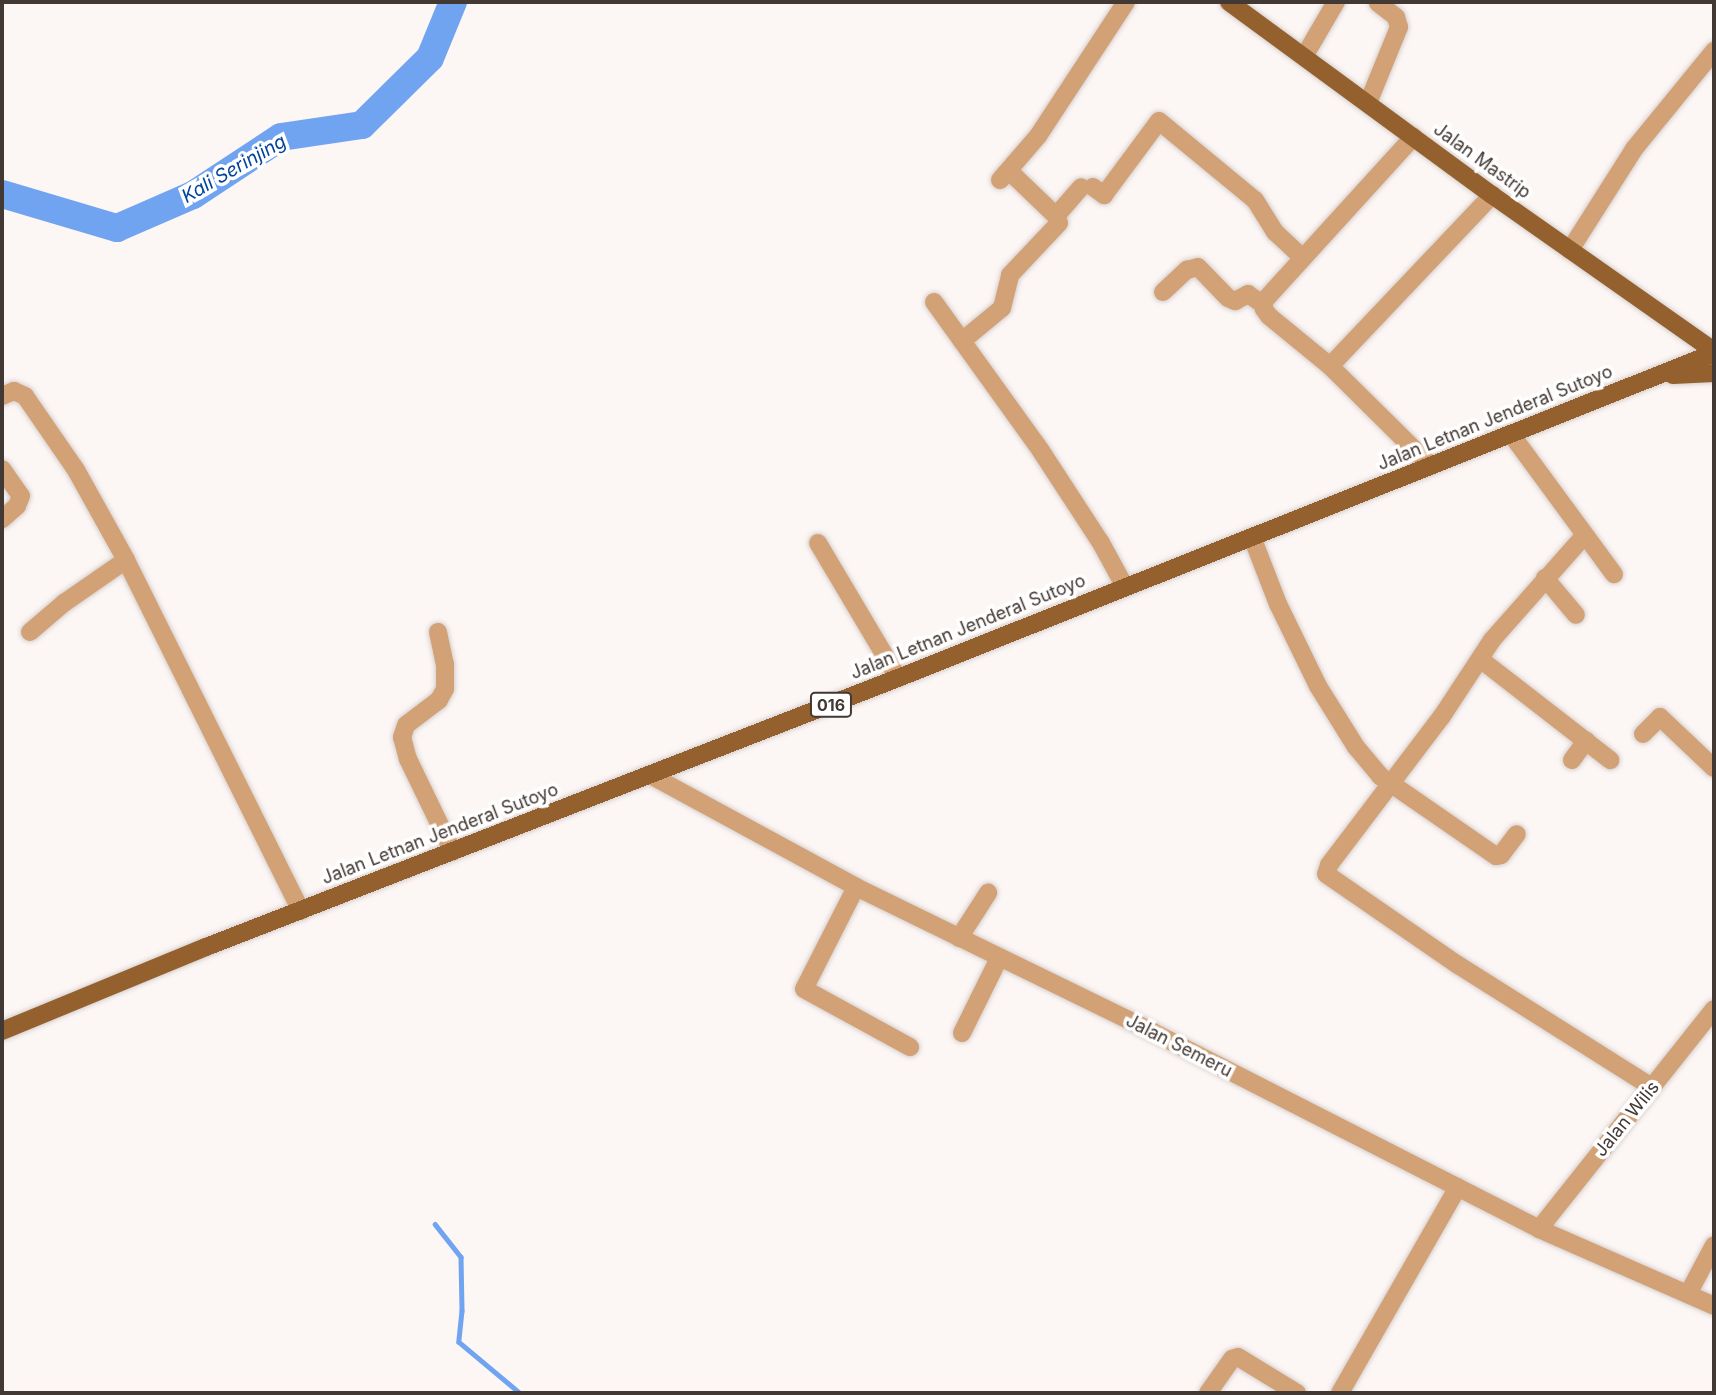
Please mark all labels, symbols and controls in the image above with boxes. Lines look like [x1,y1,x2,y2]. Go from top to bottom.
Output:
street label: Jalan Mastrip [1429,119,1535,203]
water label: Kali Serinjing [178,130,290,208]
street label: Jalan Letnan Jenderal Sutoyo [1374,361,1616,475]
street label: Jalan Letnan Jenderal Sutoyo [847,570,1089,684]
road number: 016 [808,692,854,718]
street label: Jalan Letnan Jenderal Sutoyo [319,779,561,889]
street label: Jalan Semeru [1122,1010,1236,1082]
street label: Jalan Wilis [1590,1077,1664,1161]

